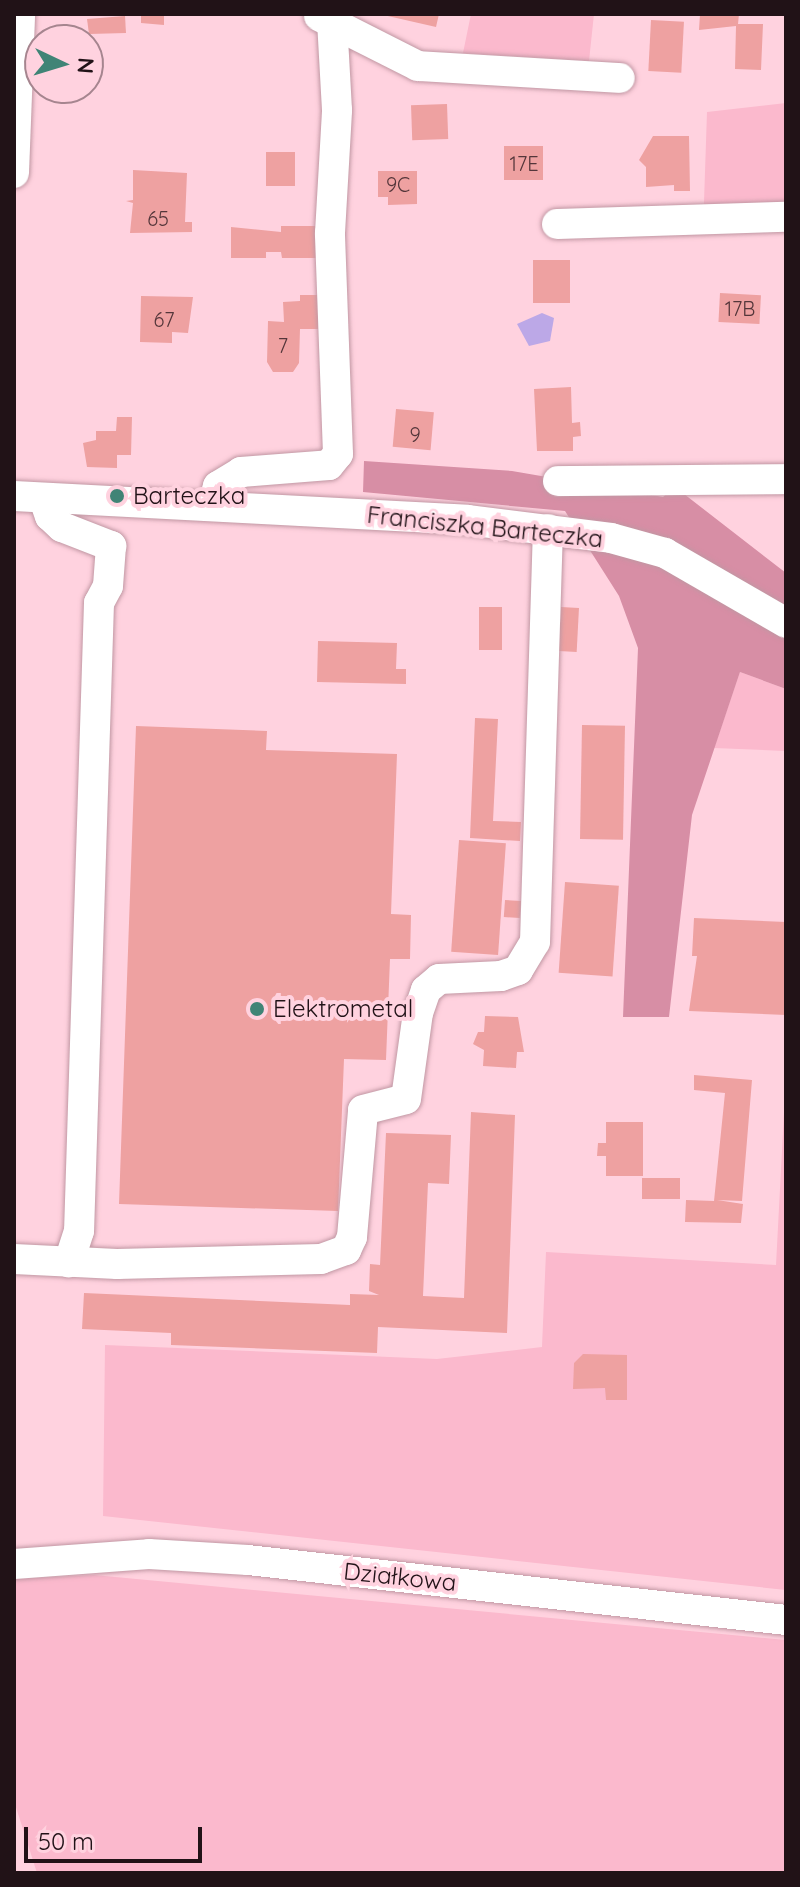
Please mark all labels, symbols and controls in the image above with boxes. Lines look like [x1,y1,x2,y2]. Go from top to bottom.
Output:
north arrow [24,24,104,104]
text: N [71,56,100,75]
house number: 17E [509,151,539,175]
house number: 9C [386,172,410,196]
house number: 65 [147,206,169,230]
house number: 17B [725,296,755,320]
house number: 67 [153,307,175,331]
house number: 7 [278,333,288,357]
house number: 9 [409,422,421,446]
place label: Barteczka [133,482,245,510]
marker: Barteczka [108,487,126,505]
street label: Franciszka Barteczka [366,500,604,554]
place label: Elektrometal [273,995,413,1023]
marker: Elektrometal [248,1000,266,1018]
street label: Działkowa [342,1557,458,1597]
scale bar [28,1811,206,1861]
text: 50 m [38,1826,94,1856]

